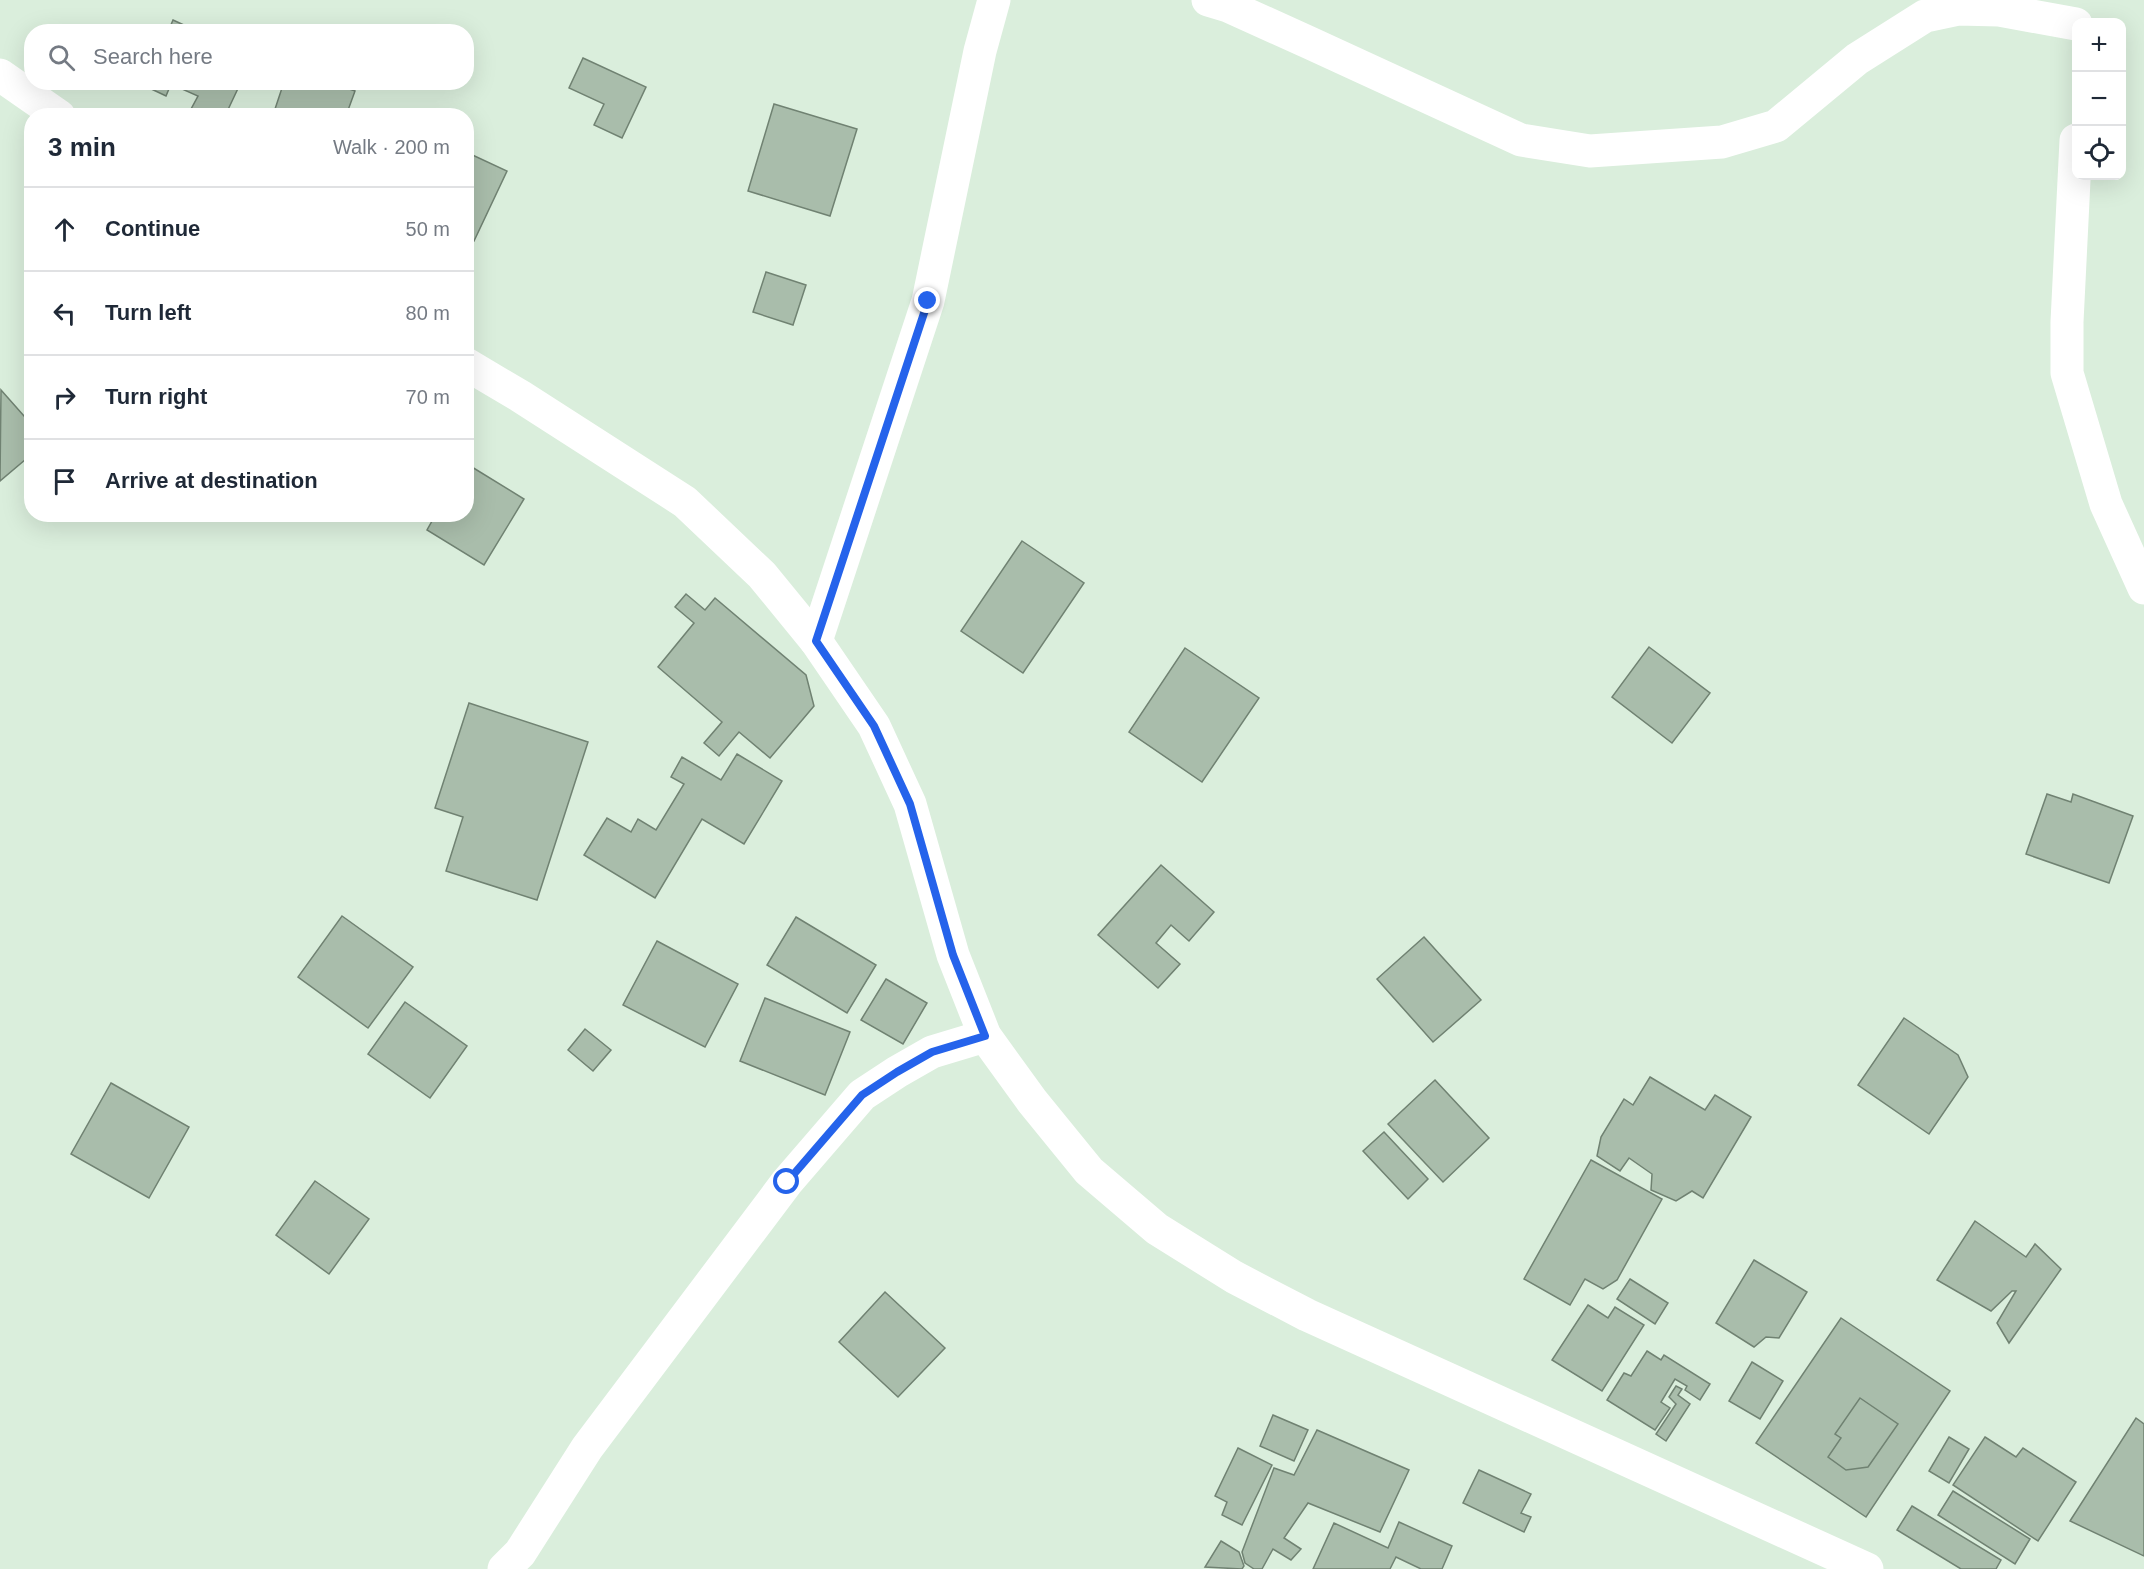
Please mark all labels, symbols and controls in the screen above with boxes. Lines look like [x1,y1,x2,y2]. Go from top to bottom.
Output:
map controls [2072,18,2126,180]
button: + [2072,18,2126,72]
search box [24,24,474,90]
icon: search [45,41,78,74]
text: Search here [93,44,213,69]
button: − [2072,72,2126,126]
button: locate [2072,126,2126,180]
text: 3 min [48,132,116,162]
text: Walk · 200 m [333,136,450,158]
icon: ahead [48,213,81,246]
text: Continue [105,216,200,241]
text: 50 m [406,218,450,240]
route end [914,287,940,313]
icon: left [48,297,81,330]
text: Turn left [105,300,191,325]
text: 80 m [406,302,450,324]
icon: right [48,381,81,414]
text: Turn right [105,384,207,409]
text: 70 m [406,386,450,408]
icon: arrive [48,465,81,498]
text: Arrive at destination [105,468,318,493]
route start [773,1168,799,1194]

